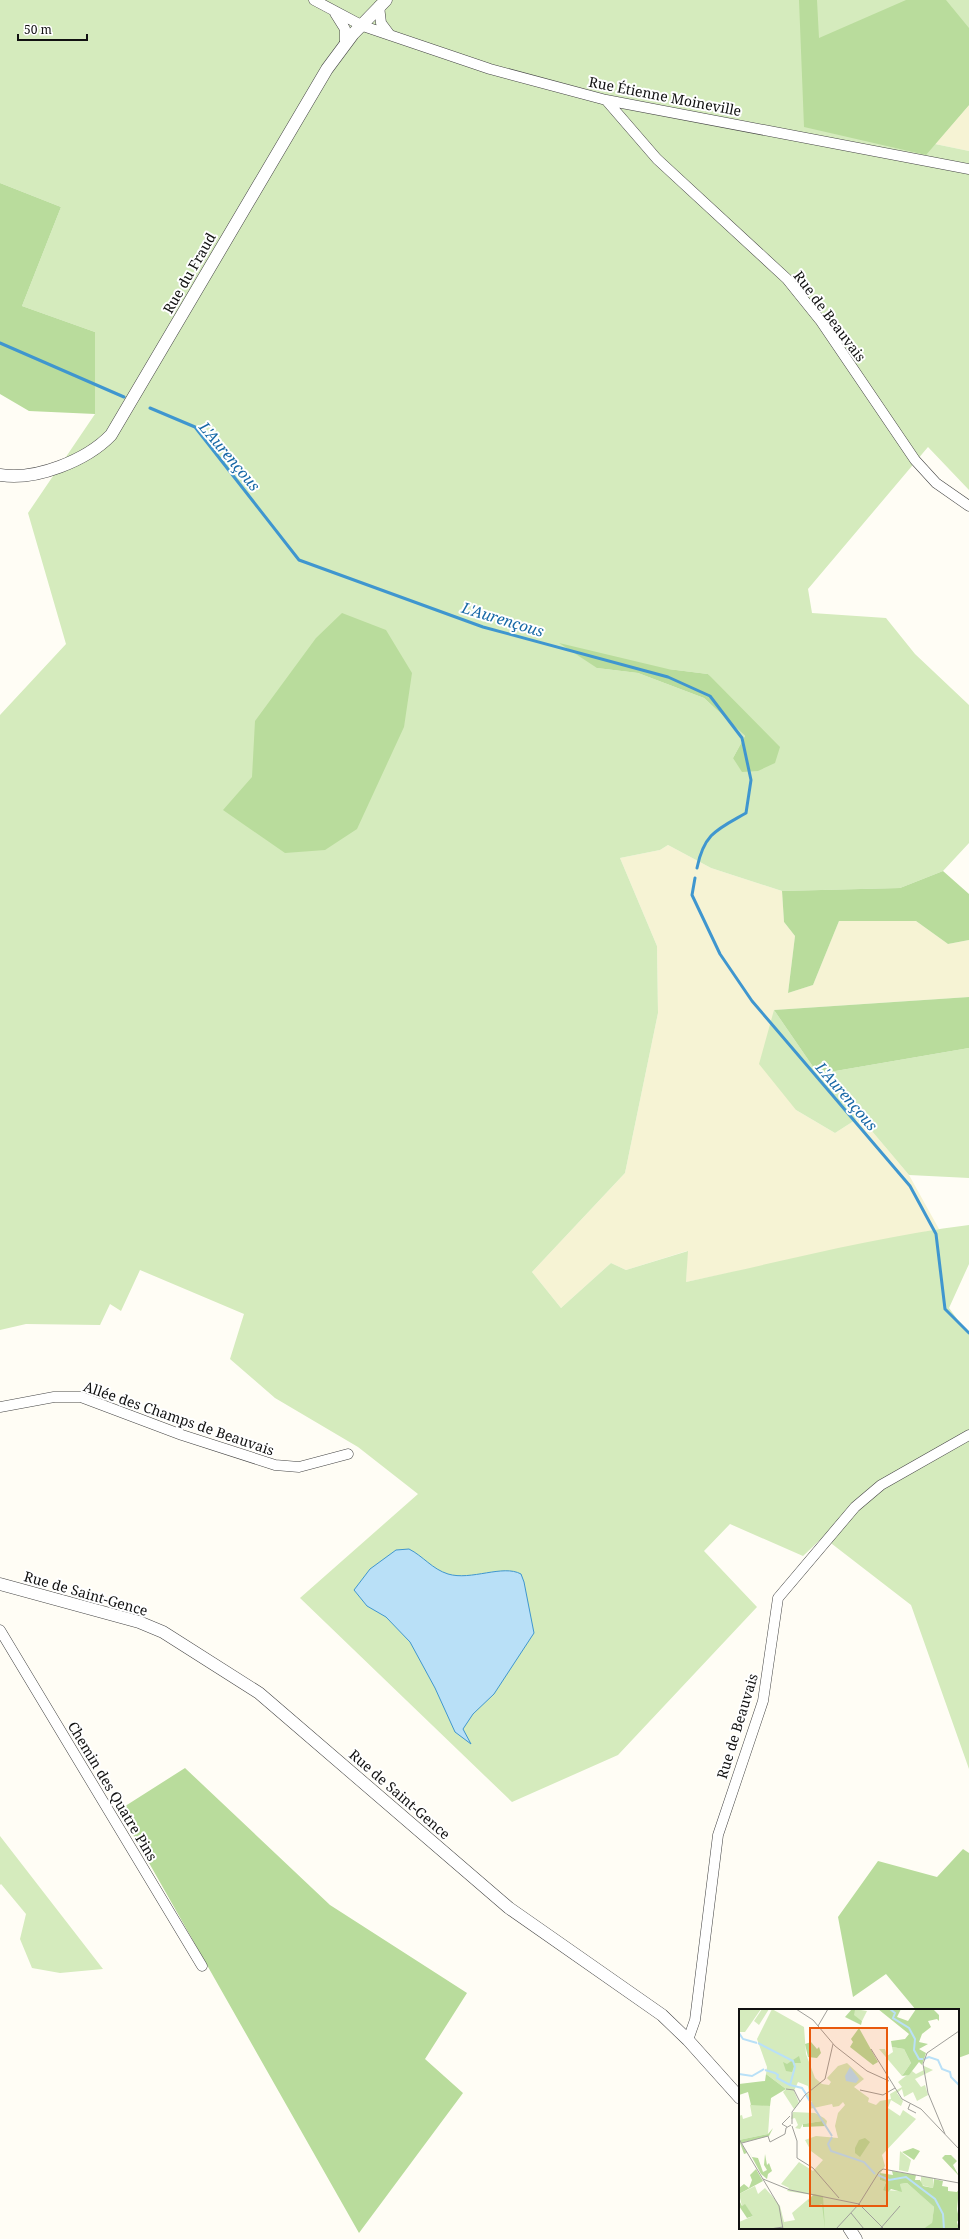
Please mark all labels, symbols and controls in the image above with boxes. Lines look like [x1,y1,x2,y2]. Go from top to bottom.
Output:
scale bar [18,16,87,42]
text: 50 m [24,21,52,38]
street label: Rue Étienne Moineville [587,72,743,120]
street label: Rue du Fraud [158,229,220,317]
street label: Rue de Beauvais [790,267,870,365]
water label: L'Aurençous [194,416,265,495]
water label: L'Aurençous [459,597,546,641]
water label: L'Aurençous [811,1057,882,1135]
street label: Allée des Champs de Beauvais [81,1376,277,1460]
street label: Rue de Saint-Gence [22,1566,150,1620]
street label: Rue de Beauvais [712,1671,762,1781]
street label: Chemin des Quatre Pins [64,1718,162,1864]
street label: Rue de Saint-Gence [345,1745,455,1843]
inset map [739,2009,959,2229]

